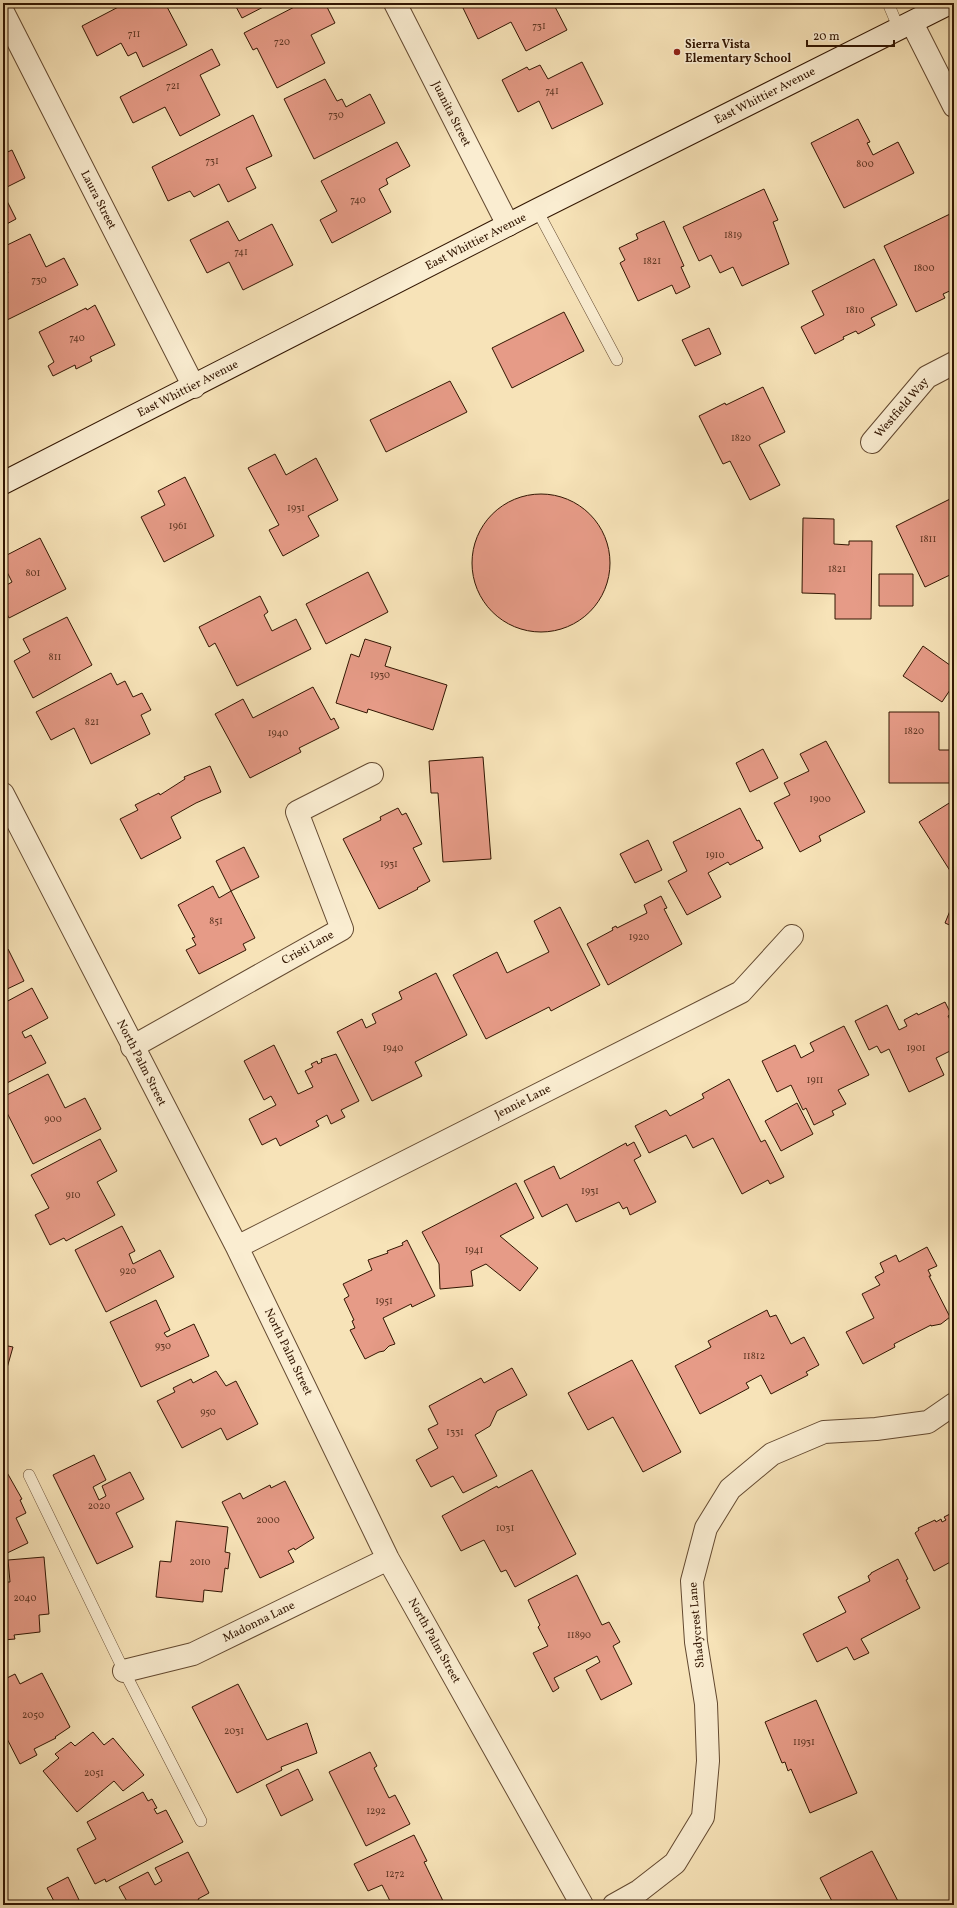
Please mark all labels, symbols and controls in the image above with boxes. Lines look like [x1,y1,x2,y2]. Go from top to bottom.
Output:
house number: 731 [532,19,546,33]
scale bar [807,22,894,48]
house number: 711 [128,27,140,41]
text: 20 m [813,29,840,45]
house number: 720 [274,35,290,49]
place label: Sierra Vista Elementary School [685,37,791,67]
marker: Sierra Vista Elementary School [672,47,682,57]
street label: East Whittier Avenue [712,63,819,128]
house number: 721 [166,79,180,93]
street label: Juanita Street [428,79,474,149]
house number: 741 [545,84,559,98]
house number: 730 [328,108,344,122]
house number: 731 [205,154,219,168]
house number: 800 [856,157,874,171]
street label: Laura Street [76,168,120,232]
house number: 740 [350,193,366,207]
street label: East Whittier Avenue [423,209,530,274]
house number: 1819 [724,228,742,242]
house number: 741 [234,245,248,259]
house number: 1821 [643,254,661,268]
house number: 1800 [913,261,935,275]
house number: 730 [31,273,47,287]
house number: 1810 [846,303,864,317]
house number: 740 [69,331,85,345]
street label: East Whittier Avenue [135,356,242,421]
street label: Westfield Way [871,374,933,442]
house number: 1820 [731,431,751,445]
house number: 1931 [287,501,305,515]
house number: 1961 [169,519,187,533]
house number: 1811 [920,532,936,546]
house number: 1821 [828,562,846,576]
house number: 801 [26,566,41,580]
house number: 811 [49,650,62,664]
house number: 1930 [370,668,390,682]
house number: 821 [85,715,99,729]
house number: 1820 [904,724,924,738]
house number: 1940 [268,726,288,740]
house number: 1900 [809,792,831,806]
house number: 1910 [706,848,724,862]
house number: 1931 [380,857,398,871]
house number: 851 [209,914,223,928]
street label: Cristi Lane [279,927,337,969]
house number: 1920 [629,930,649,944]
street label: North Palm Street [112,1017,170,1109]
house number: 1940 [383,1041,403,1055]
house number: 1901 [906,1041,926,1055]
house number: 1911 [807,1073,824,1087]
street label: Jennie Lane [492,1081,554,1123]
house number: 900 [44,1112,62,1126]
house number: 1931 [581,1184,599,1198]
house number: 910 [65,1188,81,1202]
house number: 1941 [465,1243,483,1257]
house number: 920 [120,1264,136,1278]
house number: 1951 [375,1294,393,1308]
street label: North Palm Street [260,1306,316,1398]
house number: 930 [155,1339,171,1353]
house number: 11812 [743,1349,765,1363]
house number: 950 [200,1405,216,1419]
house number: 1331 [446,1425,464,1439]
house number: 2020 [88,1499,110,1513]
house number: 2000 [256,1513,280,1527]
house number: 1031 [496,1521,514,1535]
house number: 2010 [189,1555,211,1569]
street label: Shadycrest Lane [685,1581,709,1669]
house number: 2040 [14,1591,36,1605]
street label: North Palm Street [404,1596,464,1686]
street label: Madonna Lane [220,1597,298,1646]
house number: 11890 [567,1628,591,1642]
house number: 2050 [22,1708,44,1722]
house number: 2031 [224,1724,244,1738]
house number: 11931 [793,1735,815,1749]
house number: 2051 [84,1766,104,1780]
house number: 1292 [366,1804,386,1818]
house number: 1272 [385,1867,405,1881]

